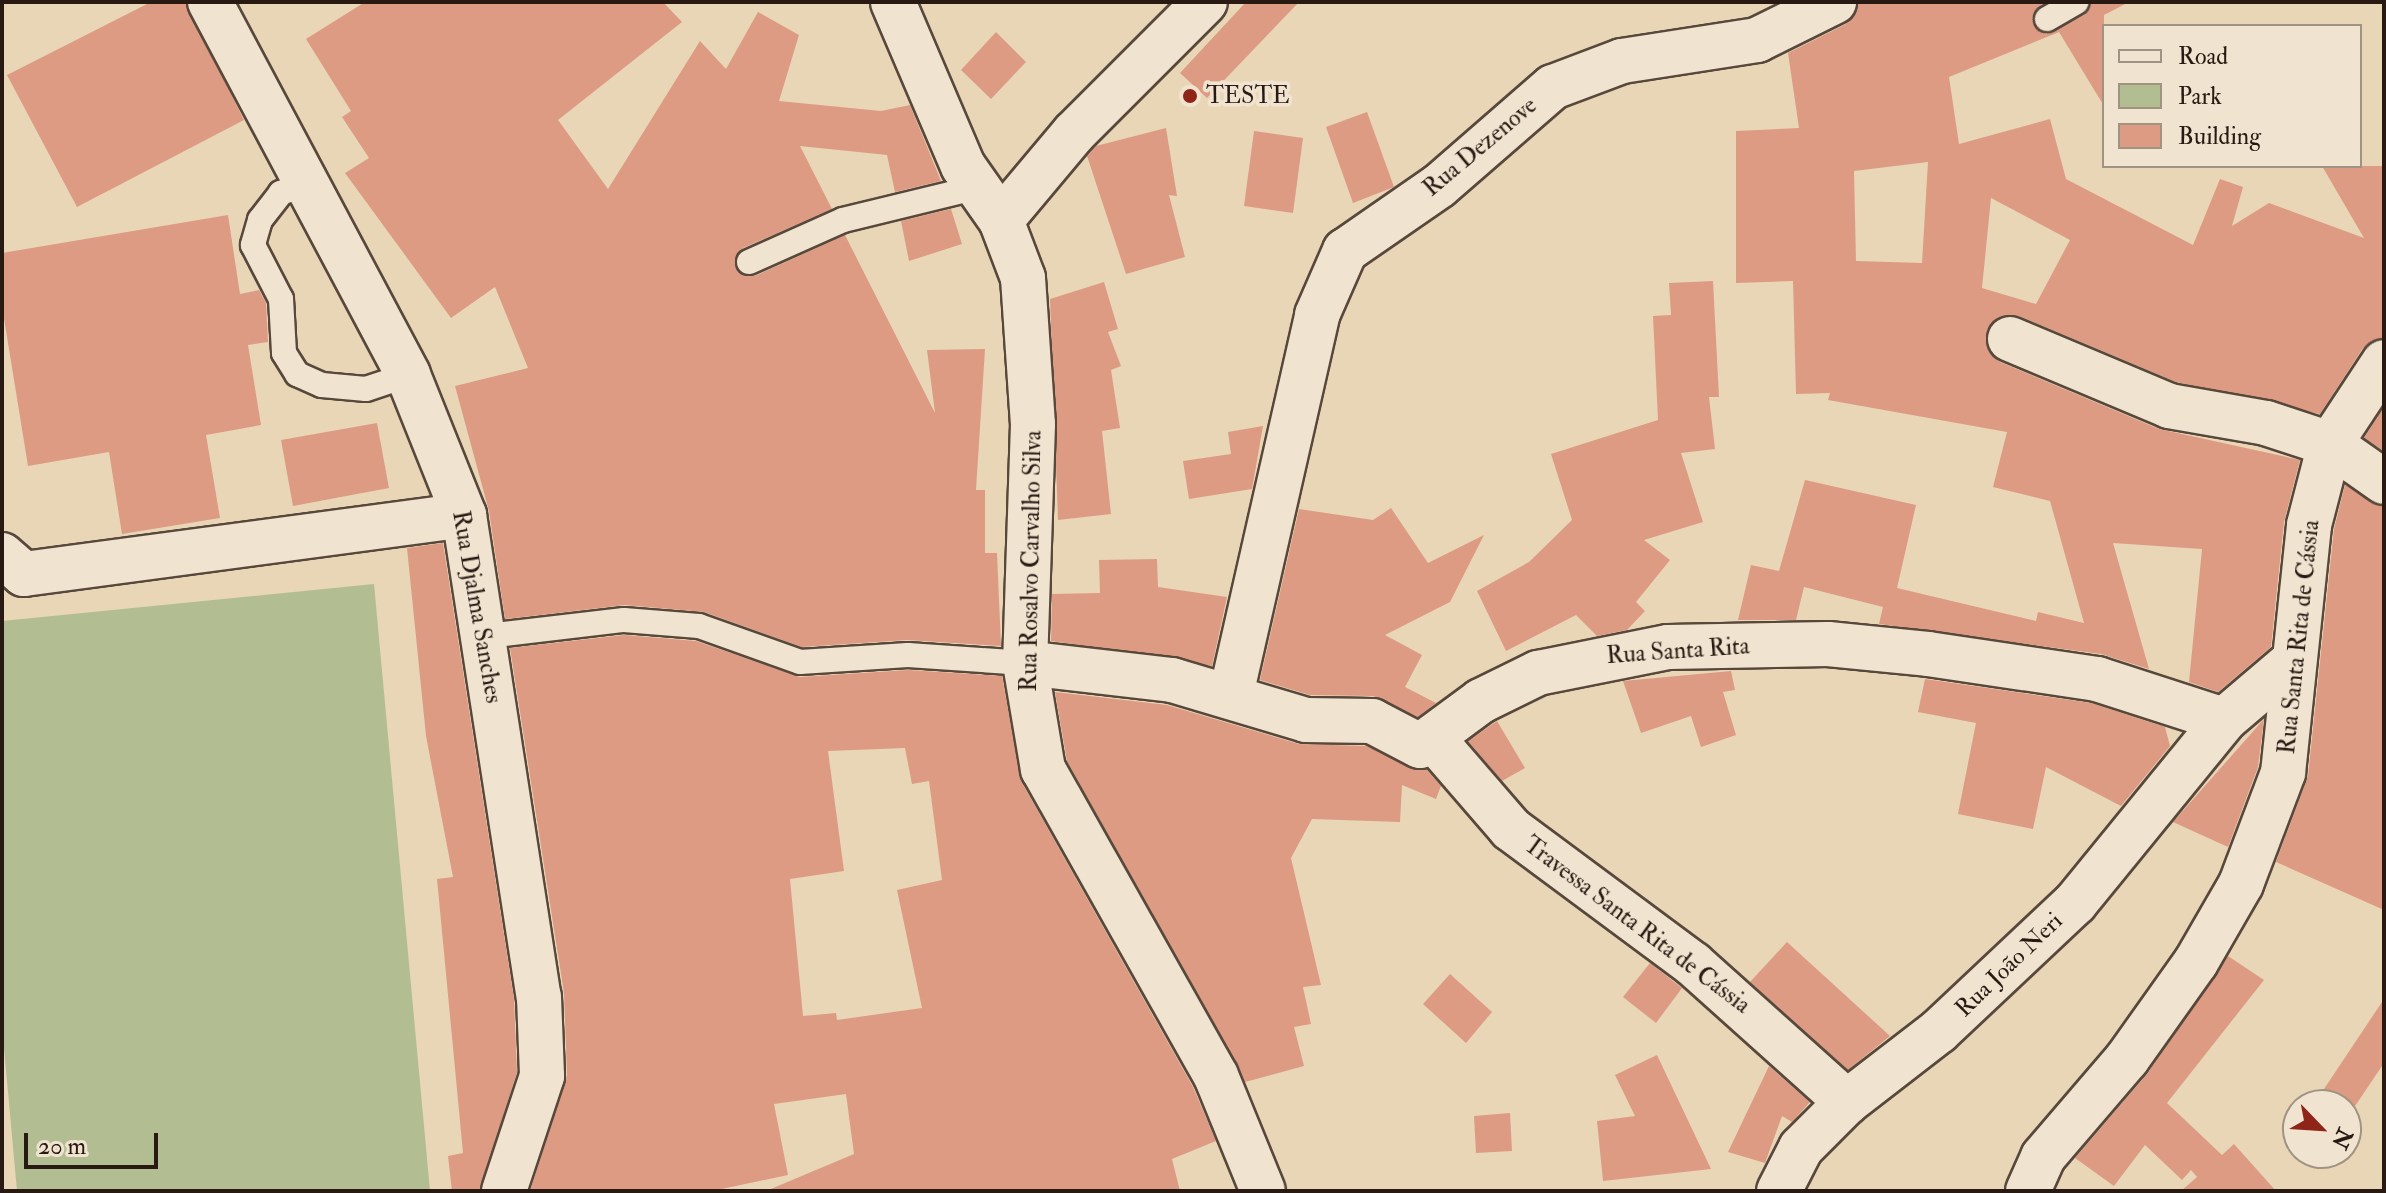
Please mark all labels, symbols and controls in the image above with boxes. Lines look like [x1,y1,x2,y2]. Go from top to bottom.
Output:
legend [2102,24,2362,168]
text: Road [2178,41,2228,72]
text: Park [2178,81,2222,112]
place label: TESTE [1206,82,1290,110]
marker: TESTE [1181,87,1199,105]
street label: Rua Dezenove [1417,91,1543,203]
text: Building [2178,121,2261,152]
street label: Rua Rosalvo Carvalho Silva [1014,430,1048,692]
street label: Rua Djalma Sanches [446,508,508,706]
street label: Rua Santa Rita de Cássia [2272,518,2326,756]
street label: Rua Santa Rita [1605,632,1751,670]
street label: Travessa Santa Rita de Cássia [1518,830,1756,1020]
street label: Rua João Neri [1949,907,2069,1023]
north arrow [2282,1089,2362,1169]
scale bar [28,1117,162,1167]
text: N [2325,1123,2359,1153]
text: 20 m [38,1131,86,1162]

